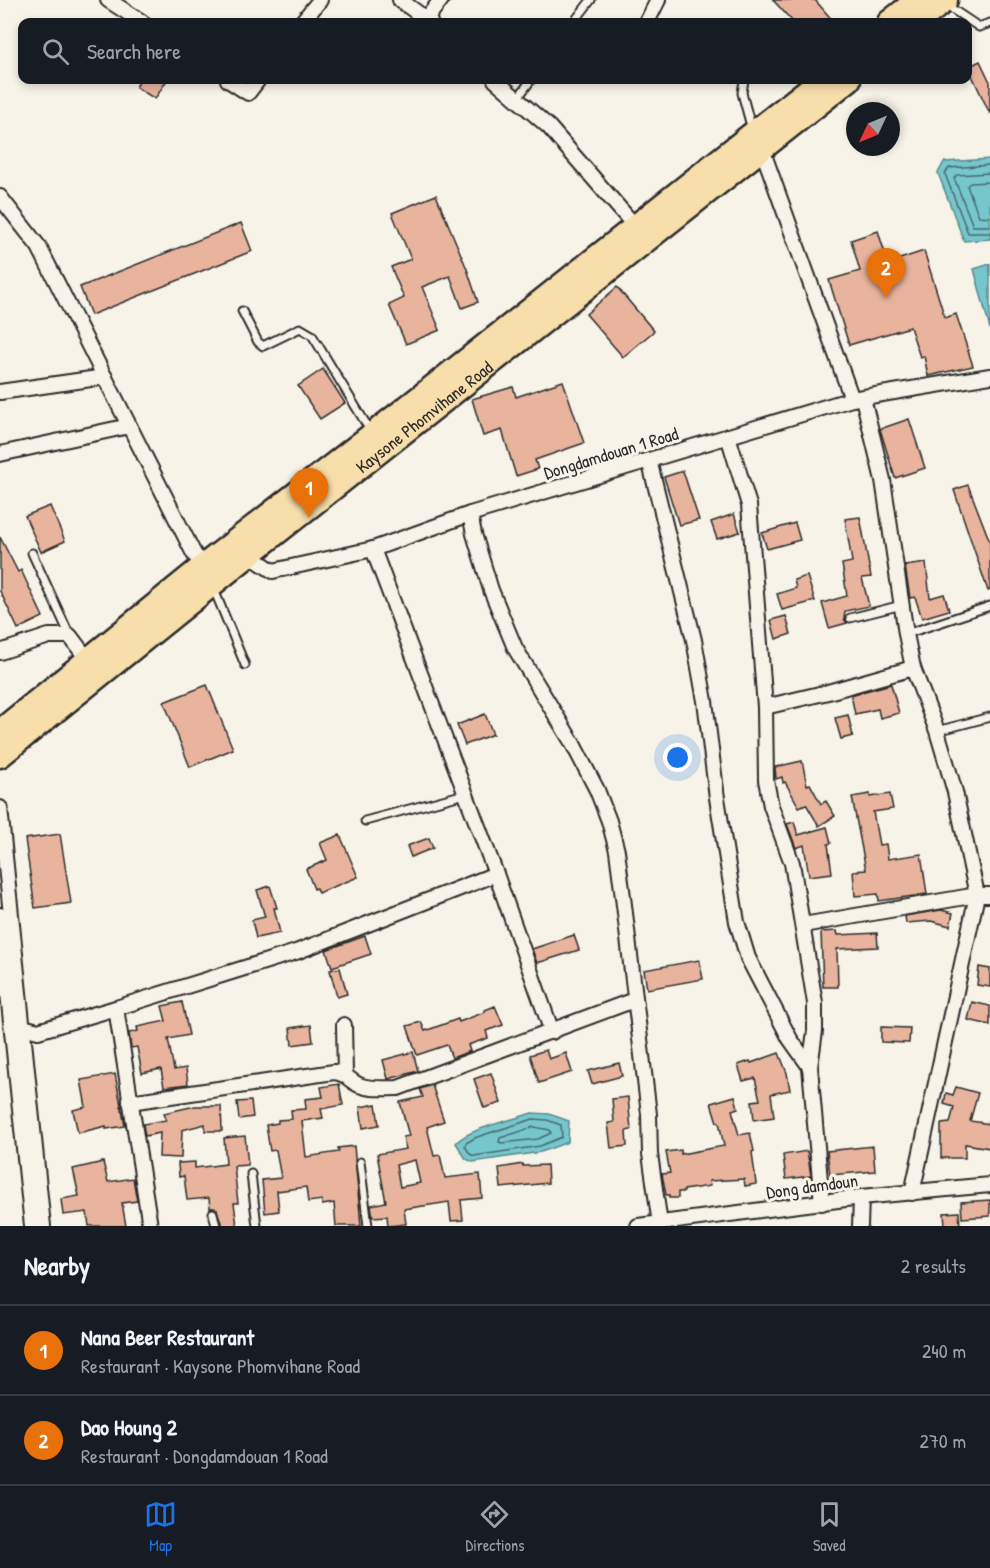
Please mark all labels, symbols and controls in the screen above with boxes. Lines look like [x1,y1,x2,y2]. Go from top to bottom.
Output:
search box [18,18,972,84]
icon: search [39,35,72,68]
text: Search here [87,36,181,66]
north arrow [846,102,900,156]
pin: 2 [866,248,906,298]
street label: Kaysone Phomvihane Road [350,355,498,479]
street label: Dongdamdouan 1 Road [541,421,681,485]
pin: 1 [290,468,328,518]
your location [663,743,692,772]
street label: Dong damdoun [765,1167,859,1205]
text: Nearby [24,1248,90,1283]
text: 2 results [901,1252,966,1279]
text: Nana Beer Restaurant [81,1322,254,1352]
text: 1 [40,1337,47,1364]
text: 240 m [922,1337,966,1364]
text: Restaurant · Kaysone Phomvihane Road [81,1352,360,1379]
text: Dao Houng 2 [81,1412,177,1442]
text: 2 [39,1427,48,1454]
text: 270 m [920,1427,966,1454]
text: Restaurant · Dongdamdouan 1 Road [81,1442,328,1469]
tab: Map [144,1498,177,1556]
tab: Directions [466,1498,524,1556]
tab: Saved [813,1498,846,1556]

